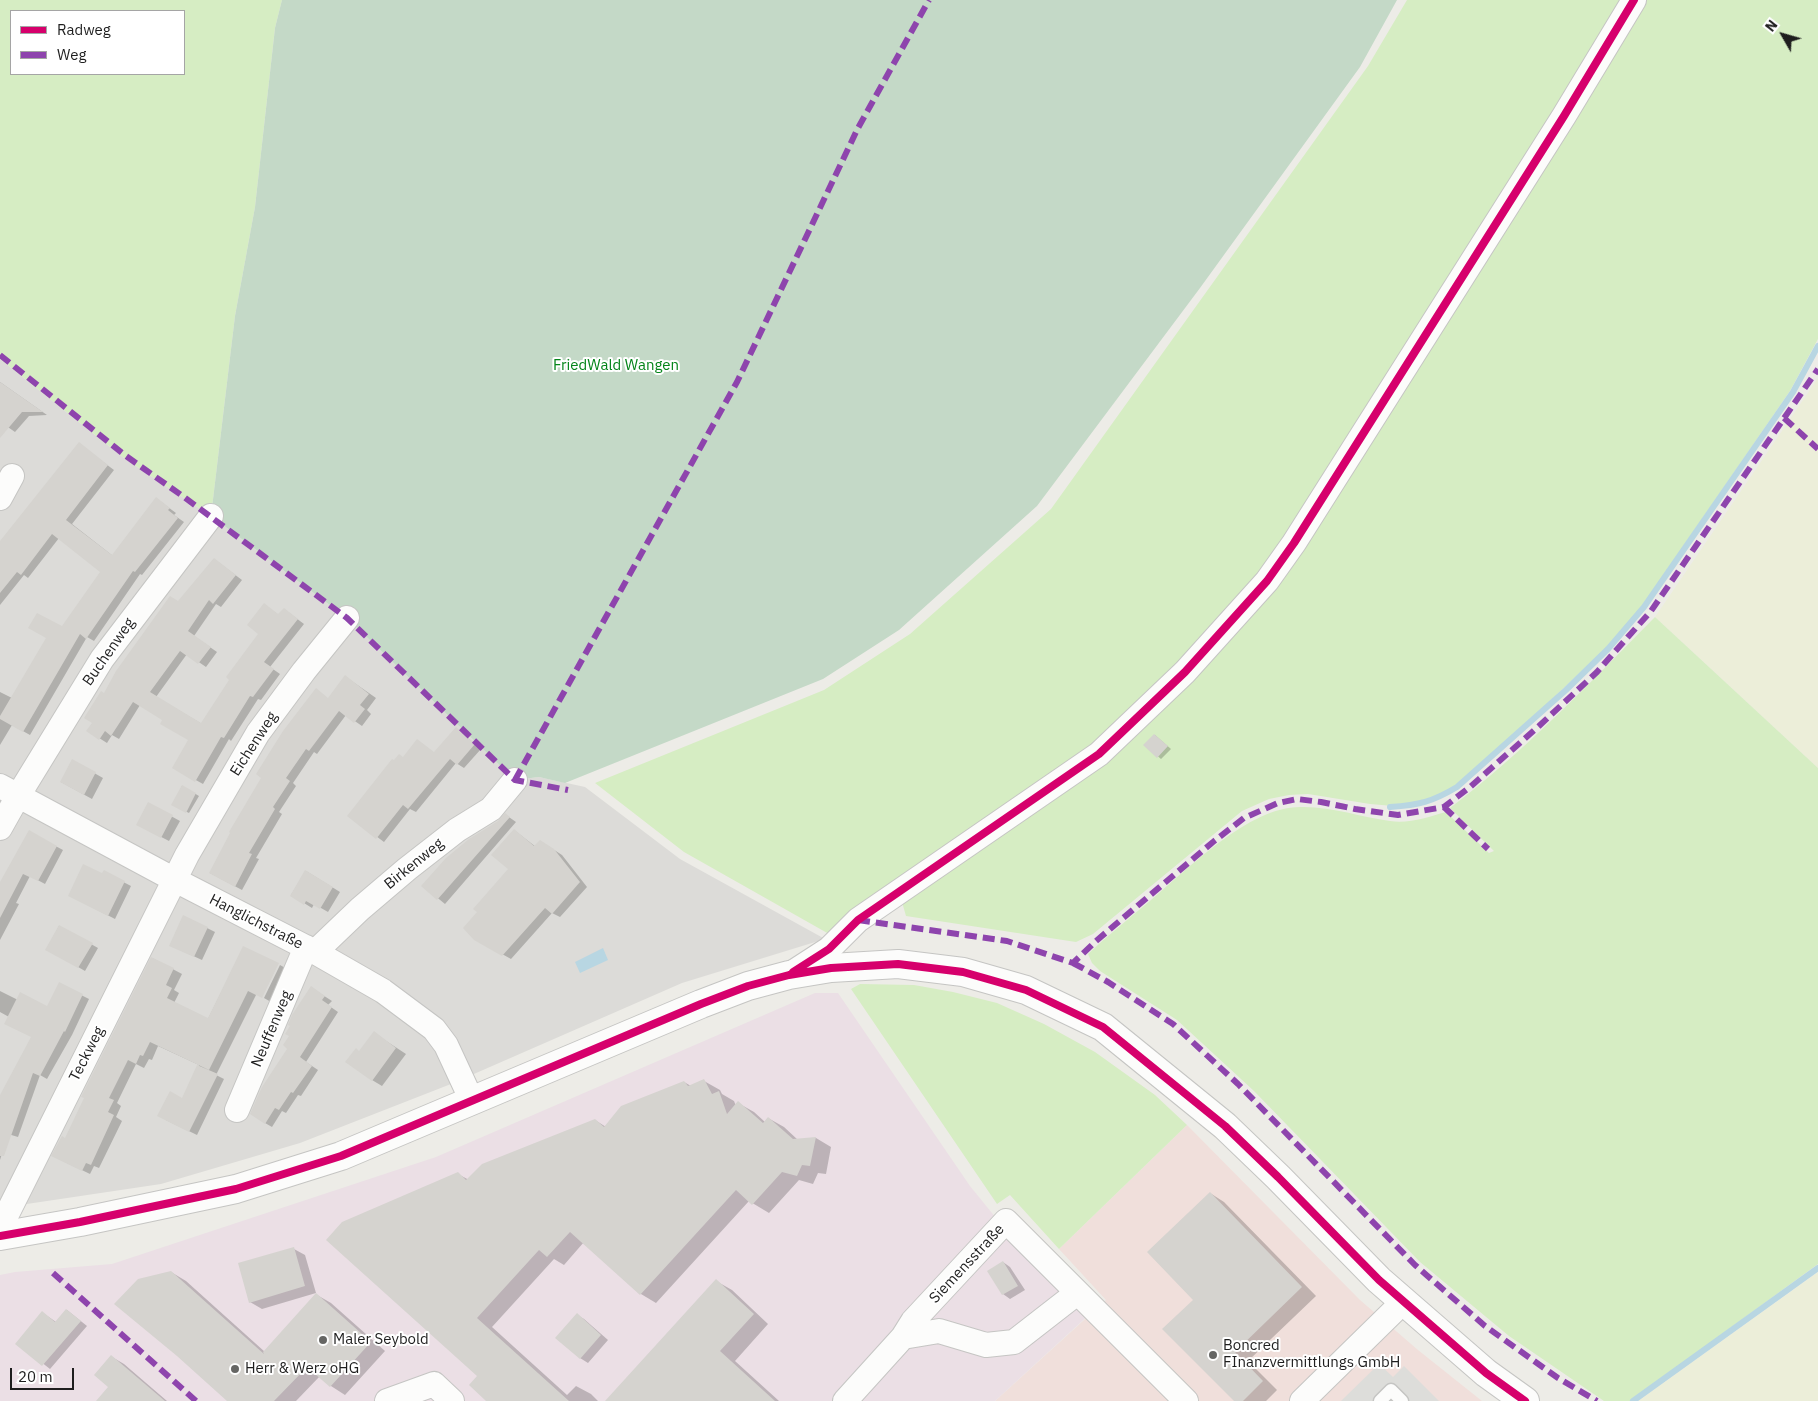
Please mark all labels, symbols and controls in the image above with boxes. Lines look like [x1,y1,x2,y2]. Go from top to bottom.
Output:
legend [10,10,185,75]
north arrow [1758,10,1808,60]
text: N [1761,16,1781,35]
text: Radweg [57,20,111,39]
text: Weg [57,45,86,64]
park label: FriedWald Wangen [553,357,679,375]
street label: Buchenweg [79,615,139,689]
street label: Eichenweg [227,709,281,779]
street label: Birkenweg [381,835,447,893]
street label: Hanglichstraße [206,891,306,953]
street label: Neuffenweg [248,988,296,1070]
street label: Teckweg [66,1024,108,1084]
street label: Siemensstraße [926,1221,1008,1307]
place label: Maler Seybold [333,1331,429,1349]
marker: Maler Seybold [317,1334,329,1346]
place label: Boncred FInanzvermittlungs GmbH [1223,1337,1400,1372]
marker: Boncred FInanzvermittlungs GmbH [1207,1349,1219,1361]
scale bar [12,1358,76,1390]
place label: Herr & Werz oHG [245,1360,359,1378]
marker: Herr & Werz oHG [229,1363,241,1375]
text: 20 m [18,1367,53,1386]

